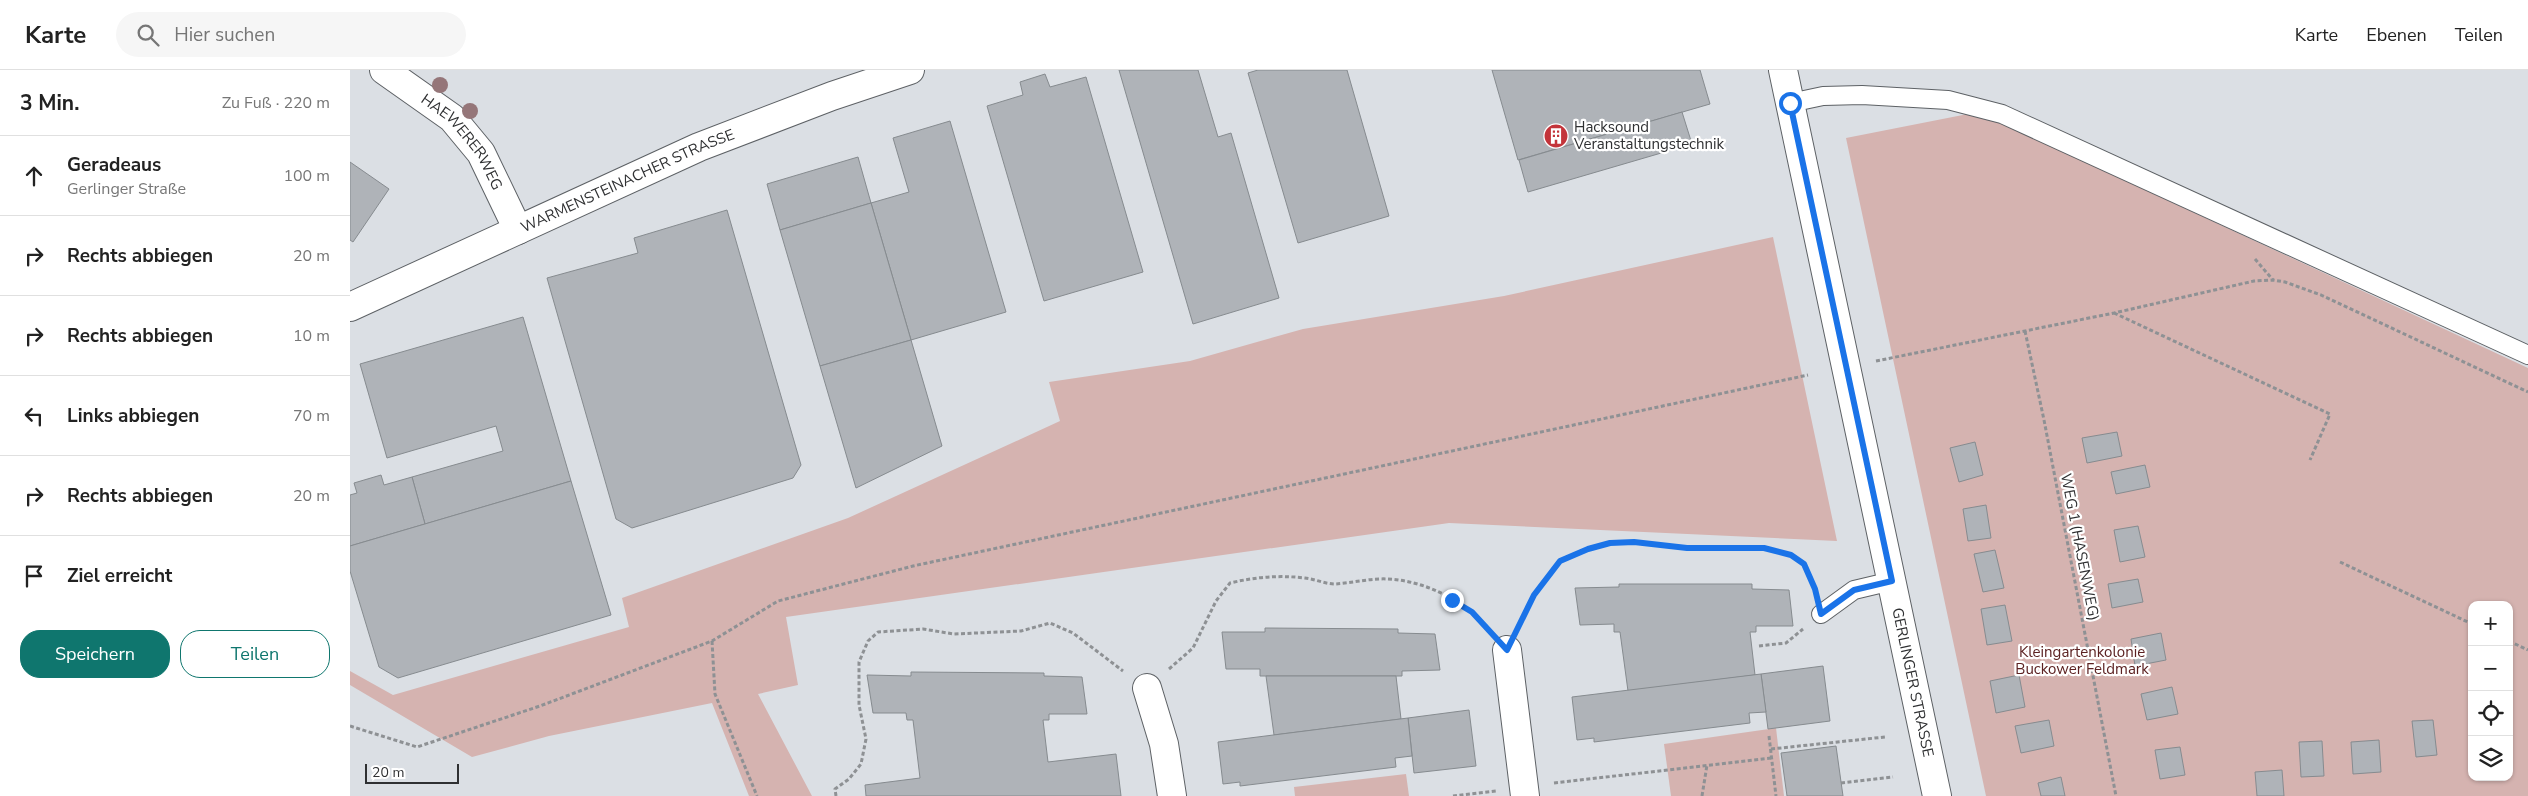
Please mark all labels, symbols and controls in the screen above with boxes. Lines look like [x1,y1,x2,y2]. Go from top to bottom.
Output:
search box [116,12,466,57]
text: Karte [25,19,86,51]
icon: search [134,21,162,49]
text: Hier suchen [174,22,275,48]
text: Karte [2295,23,2338,47]
text: Ebenen [2366,23,2427,47]
text: Teilen [2455,23,2503,47]
text: 3 Min. [20,89,79,117]
street label: HAEWERERWEG [417,89,507,193]
text: Zu Fuß · 220 m [222,92,330,114]
route start [1779,92,1802,115]
place label: Hacksound Veranstaltungstechnik [1573,117,1725,154]
building icon: Hacksound Veranstaltungstechnik [1543,123,1569,149]
street label: WARMENSTEINACHER STRASSE [518,124,737,237]
text: Geradeaus [67,152,161,178]
icon: ahead [20,162,48,190]
text: 100 m [283,165,330,187]
text: Gerlinger Straße [67,178,186,200]
icon: right [20,242,48,270]
text: Rechts abbiegen [67,243,213,269]
text: 20 m [293,245,330,267]
icon: right [20,322,48,350]
text: Rechts abbiegen [67,323,213,349]
text: 10 m [293,325,330,347]
icon: left [20,402,48,430]
text: Links abbiegen [67,403,199,429]
text: 70 m [293,405,330,427]
street label: WEG 1 (HASENWEG) [2056,472,2104,622]
icon: right [20,482,48,510]
text: Rechts abbiegen [67,483,213,509]
text: 20 m [293,485,330,507]
icon: arrive [20,562,48,590]
text: Ziel erreicht [67,563,172,589]
route end [1441,589,1464,612]
map controls [2468,601,2513,781]
button: + [2468,601,2513,646]
street label: GERLINGER STRASSE [1887,606,1938,759]
button: Speichern [20,630,170,678]
button: Teilen [180,630,330,678]
park label: Kleingartenkolonie Buckower Feldmark [2015,642,2149,679]
button: − [2468,646,2513,691]
button: locate [2468,691,2513,736]
button: layers [2468,736,2513,781]
scale bar [365,761,459,784]
text: 20 m [372,763,404,782]

